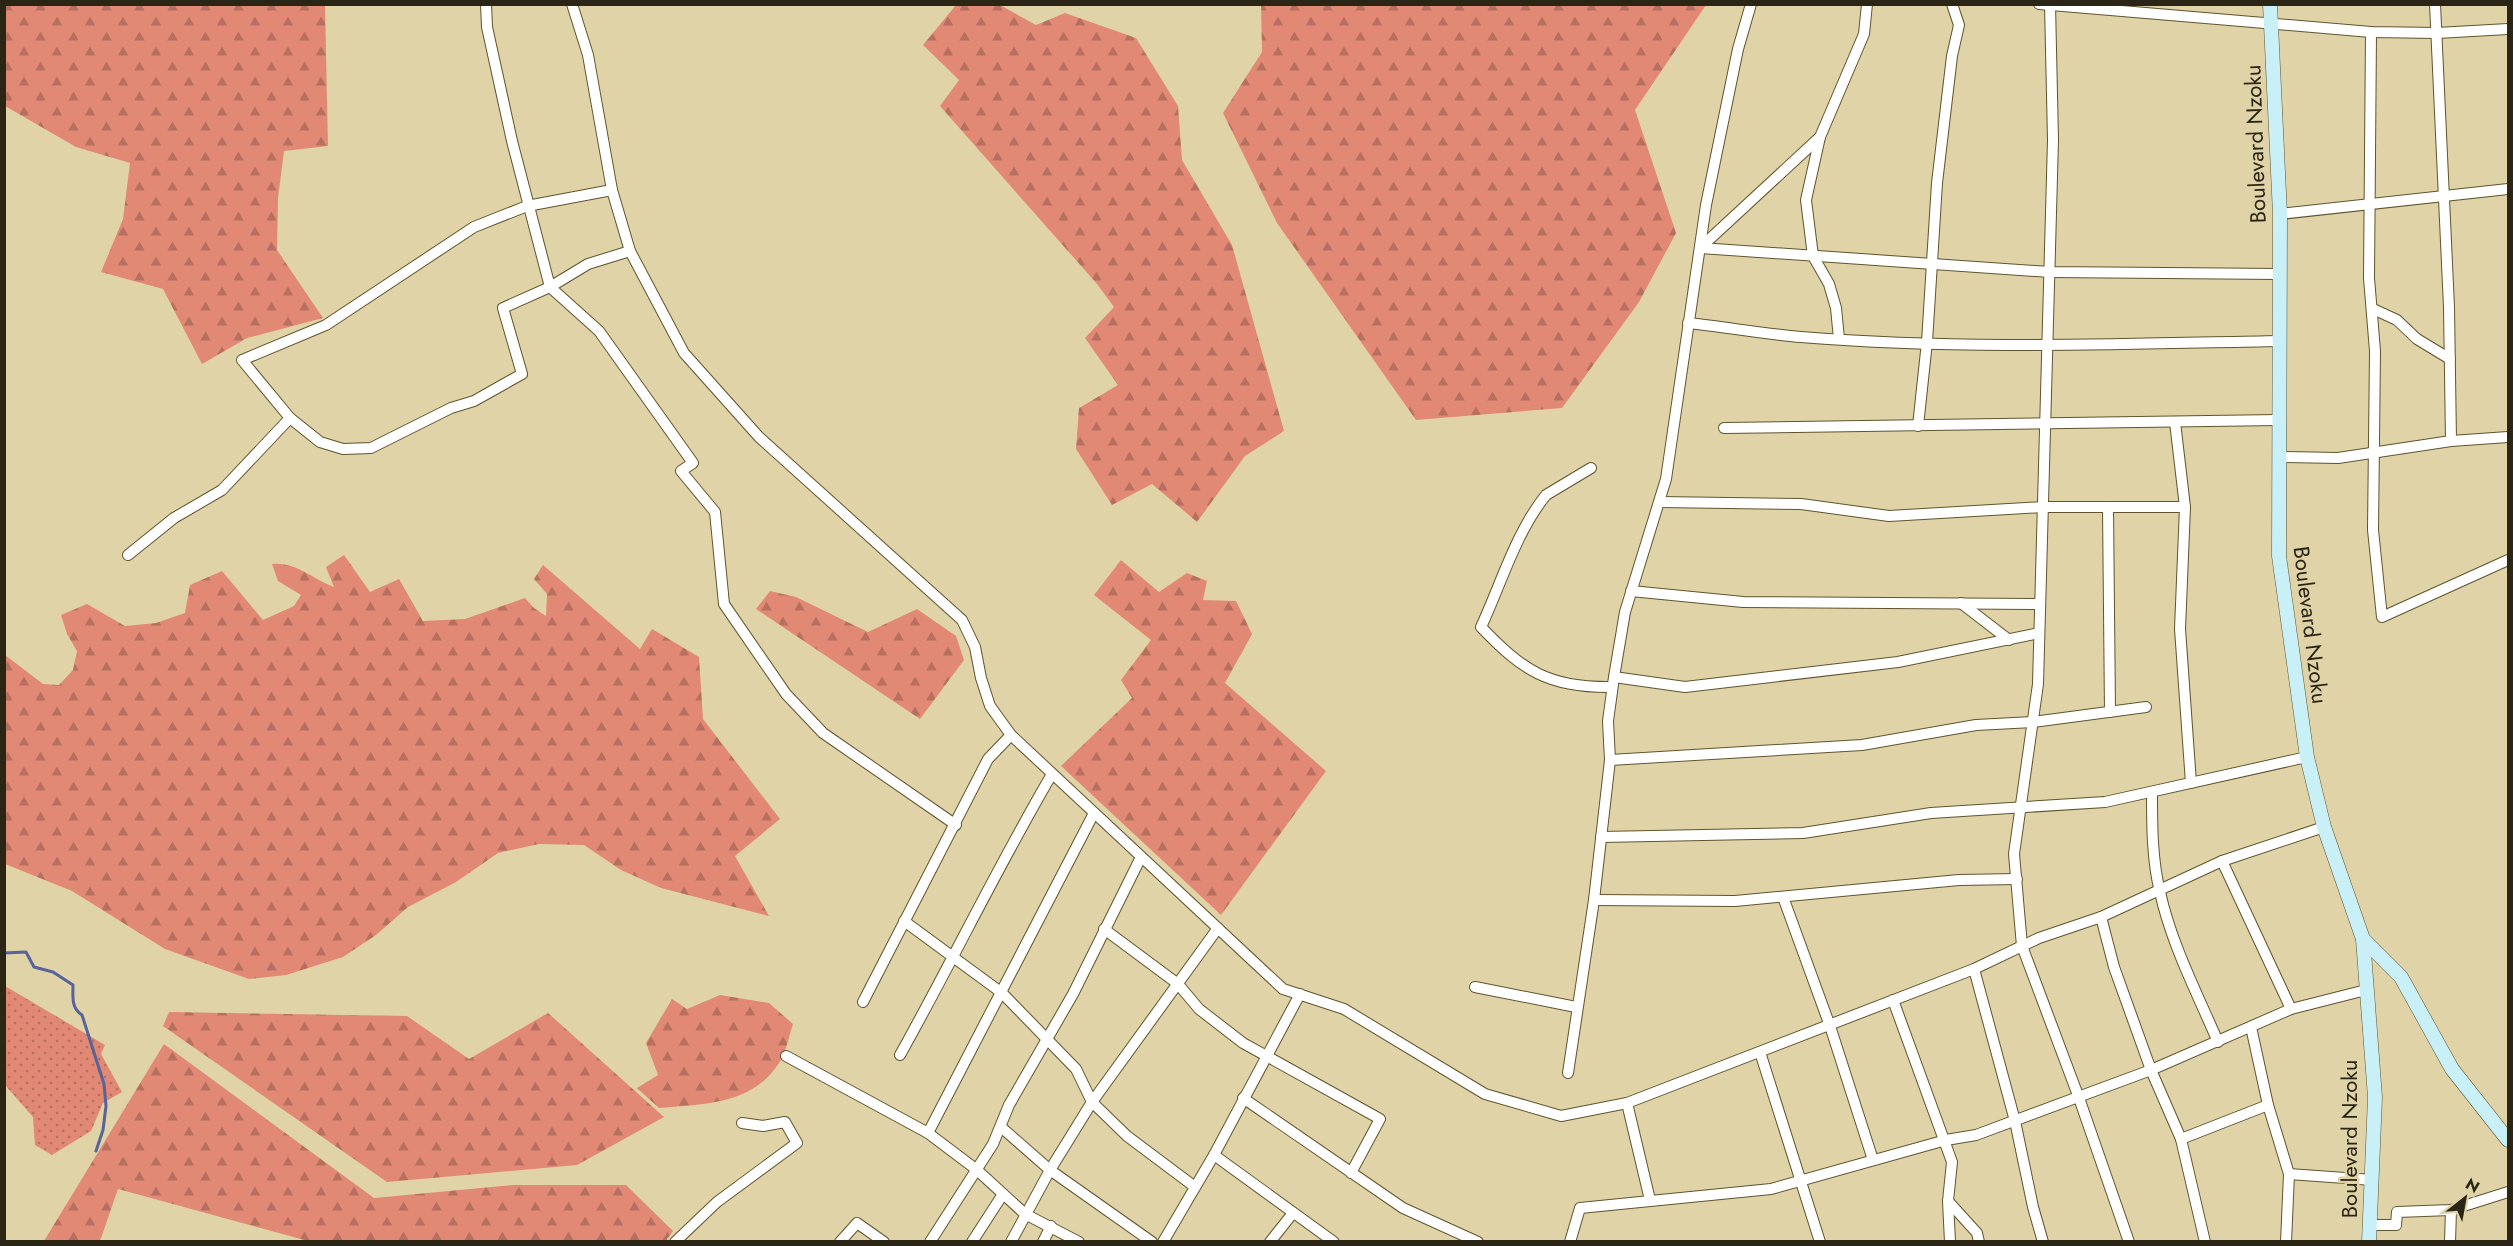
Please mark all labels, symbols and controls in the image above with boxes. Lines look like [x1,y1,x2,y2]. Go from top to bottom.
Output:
street label: Boulevard Nzoku [2236,64,2274,224]
street label: Boulevard Nzoku [2285,544,2337,706]
street label: Boulevard Nzoku [2333,1060,2365,1218]
north arrow [2435,1168,2495,1228]
text: N [2461,1172,2484,1199]

